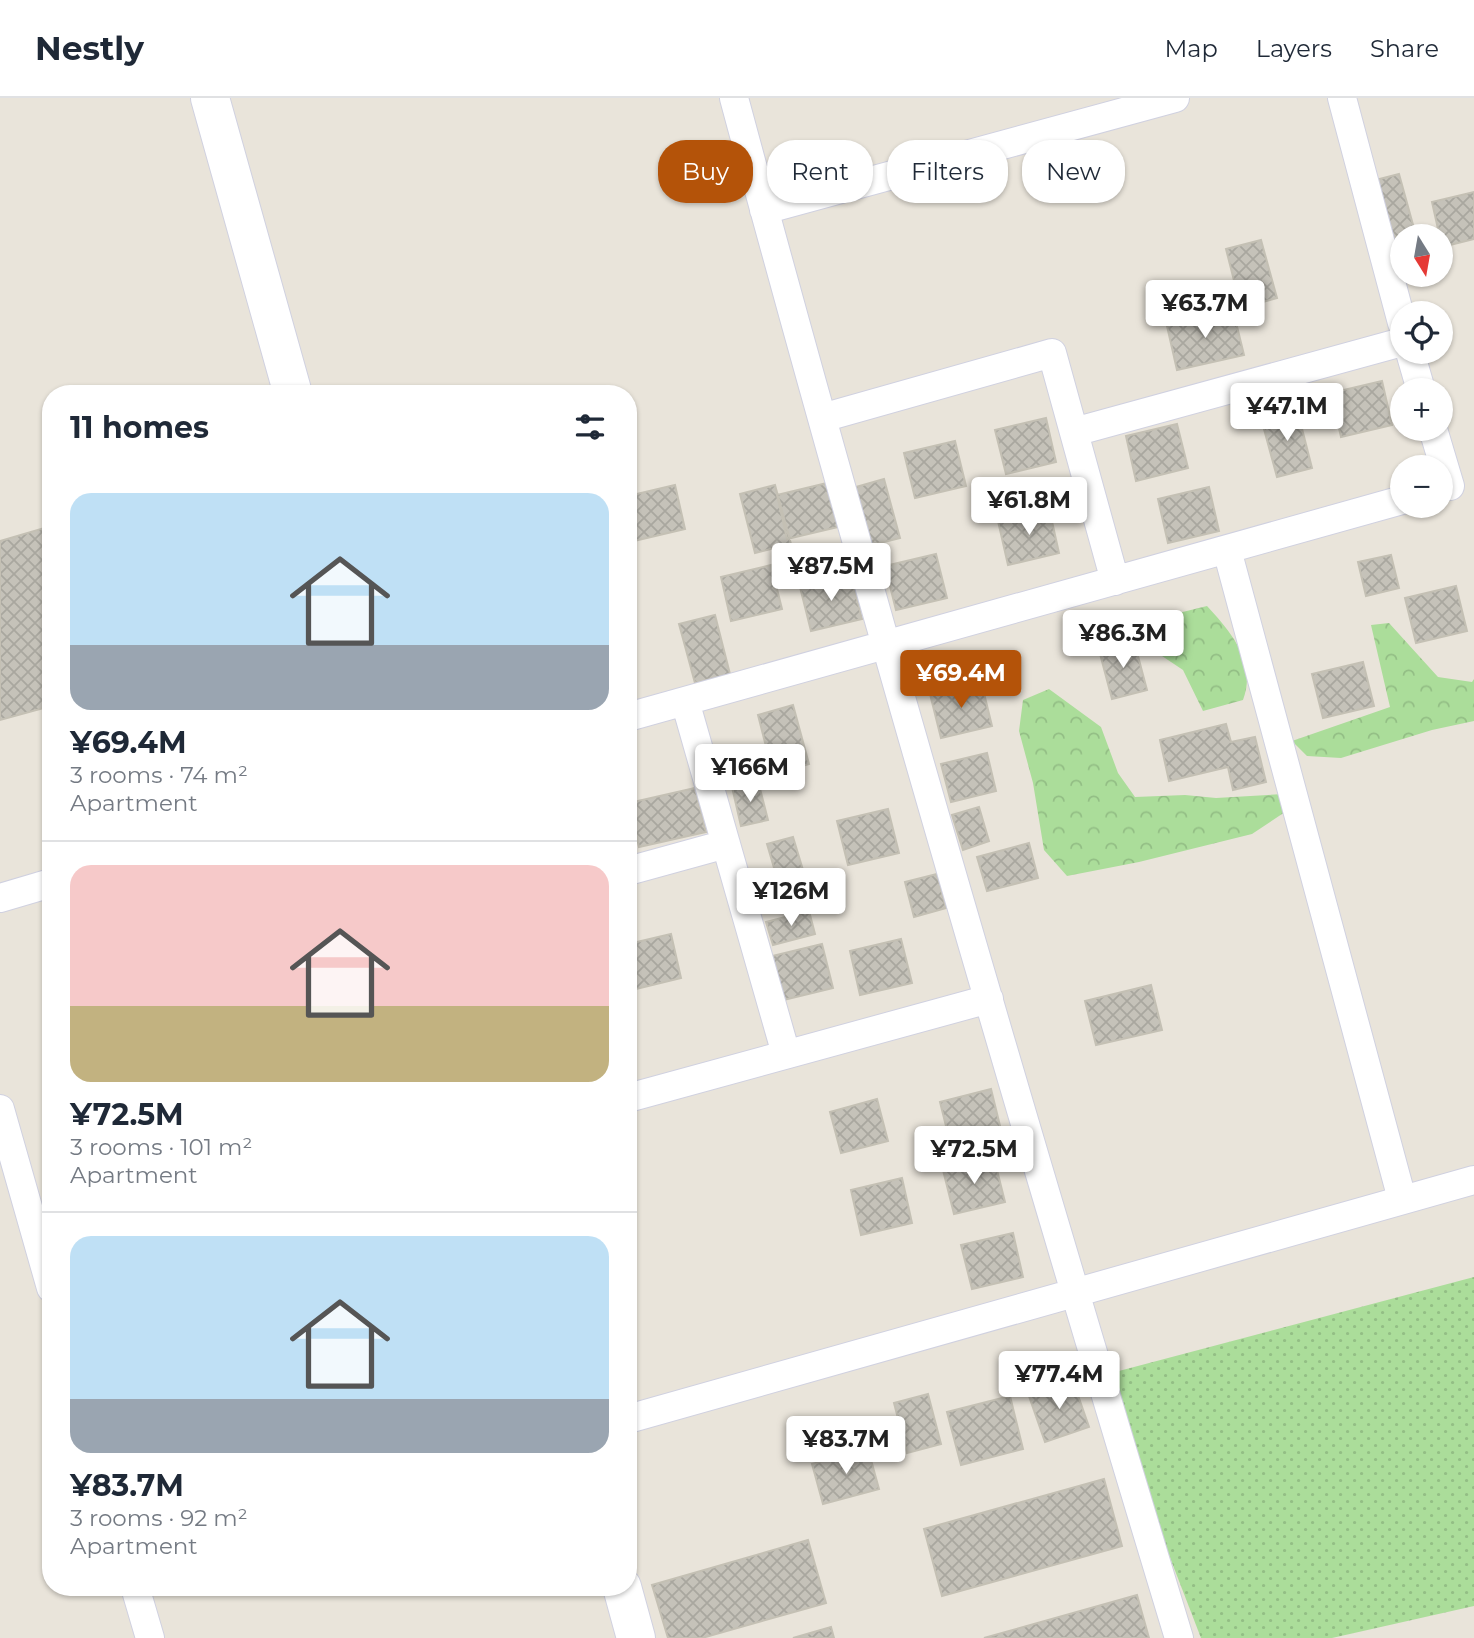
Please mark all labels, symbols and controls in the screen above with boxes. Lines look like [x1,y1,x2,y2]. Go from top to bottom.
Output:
text: Nestly [35,28,144,68]
text: Map [1164,34,1218,63]
text: Layers [1256,34,1332,63]
text: Share [1370,34,1439,63]
chip: Buy [658,140,753,203]
chip: Rent [767,140,873,203]
chip: Filters [887,140,1008,203]
chip: New [1022,140,1125,203]
north arrow [1390,224,1452,287]
map controls [1390,224,1453,518]
pin: ¥63.7M [1148,280,1262,340]
text: ¥63.7M [1162,289,1248,317]
button: locate [1390,301,1453,364]
button: + [1390,378,1453,441]
pin: ¥47.1M [1230,384,1344,443]
text: ¥47.1M [1246,392,1328,420]
icon: filters [571,408,609,446]
text: 11 homes [70,409,209,446]
button: − [1390,455,1453,518]
pin: ¥61.8M [972,478,1086,537]
text: ¥61.8M [987,486,1071,514]
icon: home [277,538,403,664]
pin: ¥87.5M [774,544,888,603]
text: ¥87.5M [788,552,874,580]
pin: ¥86.3M [1066,610,1180,670]
text: ¥86.3M [1079,619,1167,647]
pin: ¥69.4M [904,650,1018,710]
text: ¥69.4M [916,659,1006,687]
text: ¥69.4M [70,724,187,761]
pin: ¥166M [701,744,799,804]
text: ¥166M [711,753,789,781]
text: 3 rooms · 74 m² [70,761,248,789]
text: Apartment [70,789,198,817]
pin: ¥126M [742,868,840,928]
text: ¥126M [753,877,829,905]
icon: home [277,910,403,1036]
text: ¥72.5M [70,1096,184,1133]
pin: ¥72.5M [917,1126,1031,1186]
text: 3 rooms · 101 m² [70,1133,252,1161]
text: ¥72.5M [930,1135,1018,1163]
text: Apartment [70,1161,198,1189]
icon: home [277,1281,403,1407]
pin: ¥77.4M [1002,1352,1116,1411]
text: ¥77.4M [1015,1360,1103,1388]
pin: ¥83.7M [789,1416,903,1476]
text: ¥83.7M [802,1425,890,1453]
text: ¥83.7M [70,1467,184,1504]
text: 3 rooms · 92 m² [70,1504,248,1532]
text: Apartment [70,1532,198,1560]

